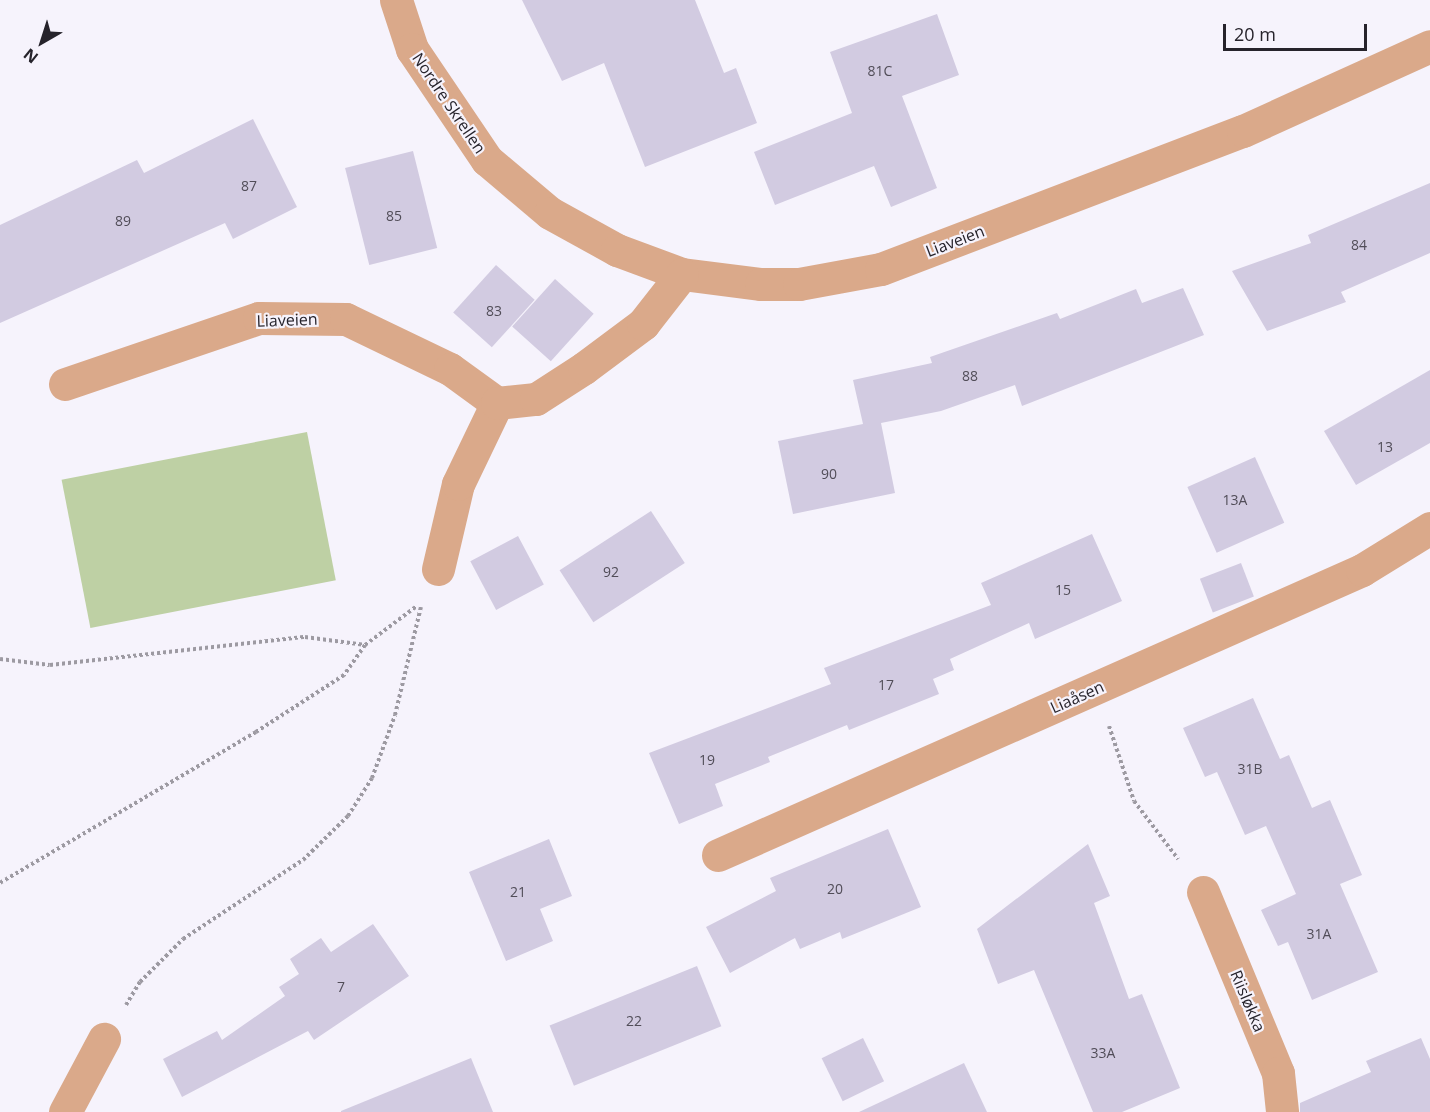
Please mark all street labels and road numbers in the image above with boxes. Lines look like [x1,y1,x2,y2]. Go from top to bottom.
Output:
street label: Nordre Skrellen [408,49,490,157]
street label: Liaveien [923,221,987,261]
street label: Liaveien [256,309,318,331]
street label: Liaåsen [1047,677,1107,717]
street label: Riisløkka [1226,967,1270,1035]

